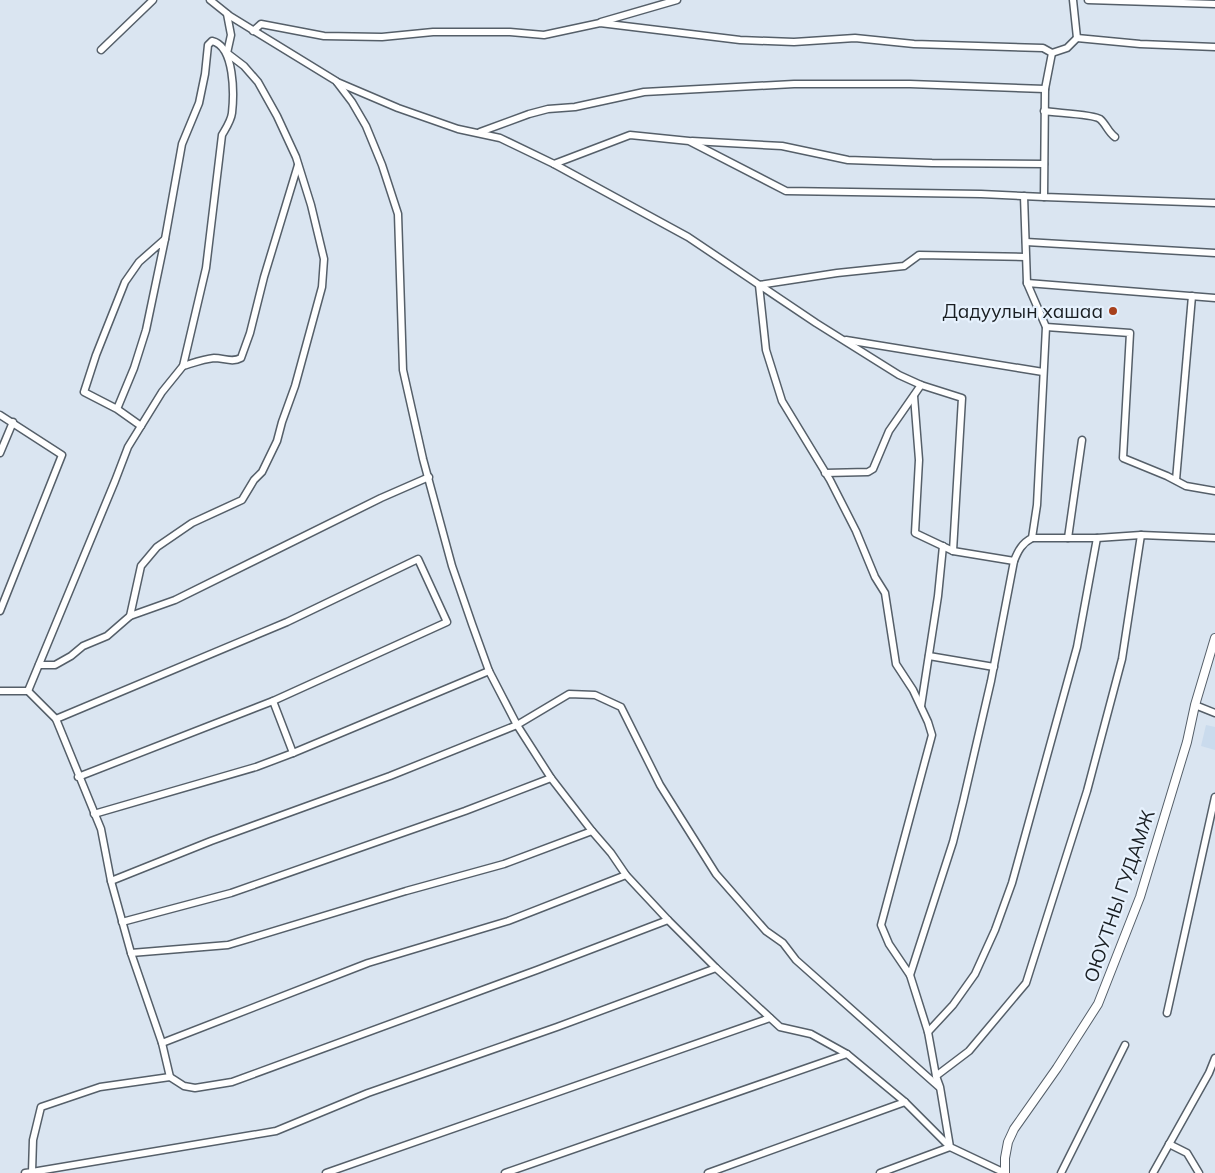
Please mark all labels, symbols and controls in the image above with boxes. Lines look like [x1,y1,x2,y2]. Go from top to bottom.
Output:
place label: Дадуулын хашаа [942,299,1103,323]
marker: Дадуулын хашаа [1107,305,1119,317]
street label: ОЮУТНЫ ГУДАМЖ [1078,807,1160,985]

